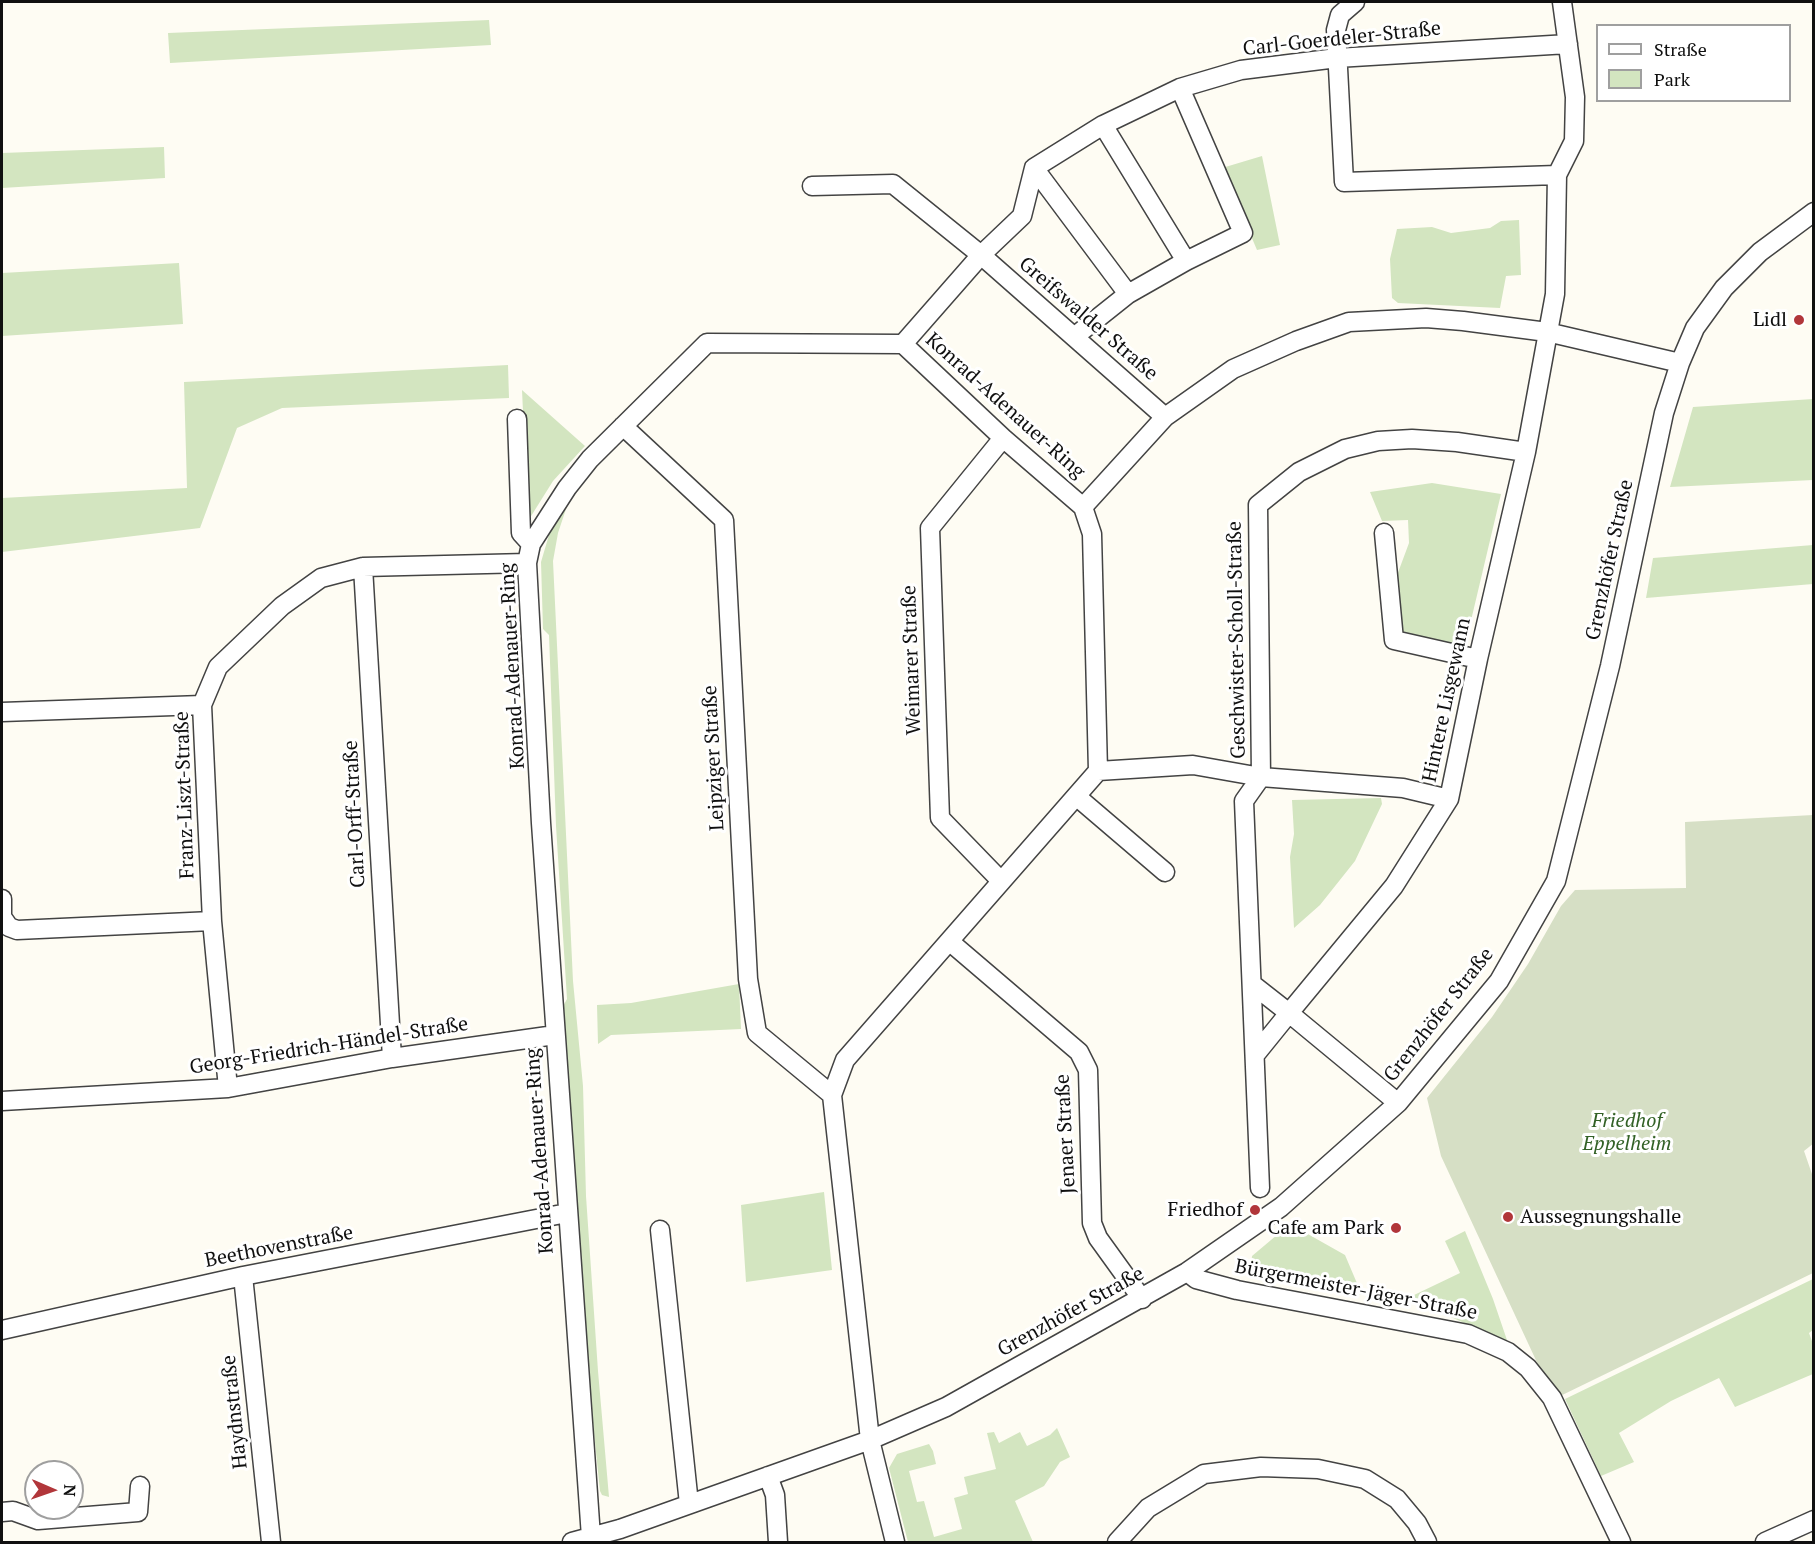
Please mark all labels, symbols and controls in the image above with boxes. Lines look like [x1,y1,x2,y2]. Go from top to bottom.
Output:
street label: Carl-Goerdeler-Straße [1242,17,1442,61]
legend [1596,24,1791,102]
text: Straße [1654,37,1707,61]
text: Park [1654,67,1690,91]
street label: Greifswalder Straße [1014,252,1162,386]
place label: Lidl [1753,308,1787,332]
marker: Lidl [1792,313,1806,327]
street label: Konrad-Adenauer-Ring [920,328,1090,484]
street label: Grenzhöfer Straße [1581,477,1639,643]
street label: Geschwister-Scholl-Straße [1223,521,1251,759]
street label: Konrad-Adenauer-Ring [496,562,530,770]
street label: Weimarer Straße [897,585,927,735]
street label: Hintere Lisgewann [1418,616,1476,784]
street label: Leipziger Straße [698,685,730,831]
street label: Franz-Liszt-Straße [170,711,200,879]
street label: Carl-Orff-Straße [339,740,371,888]
street label: Grenzhöfer Straße [1379,943,1499,1087]
street label: Georg-Friedrich-Händel-Straße [188,1012,470,1080]
street label: Konrad-Adenauer-Ring [521,1047,559,1255]
street label: Jenaer Straße [1051,1073,1081,1195]
park label: Friedhof Eppelheim [1582,1109,1672,1156]
place label: Friedhof [1168,1198,1243,1222]
marker: Friedhof [1248,1203,1262,1217]
place label: Aussegnungshalle [1520,1205,1681,1229]
marker: Aussegnungshalle [1501,1210,1515,1224]
place label: Cafe am Park [1267,1216,1384,1240]
street label: Beethovenstraße [203,1221,355,1273]
marker: Cafe am Park [1389,1221,1403,1235]
street label: Bürgermeister-Jäger-Straße [1233,1255,1479,1325]
street label: Grenzhöfer Straße [994,1262,1148,1362]
street label: Haydnstraße [217,1354,253,1470]
north arrow [24,1460,84,1520]
text: N [59,1484,81,1497]

